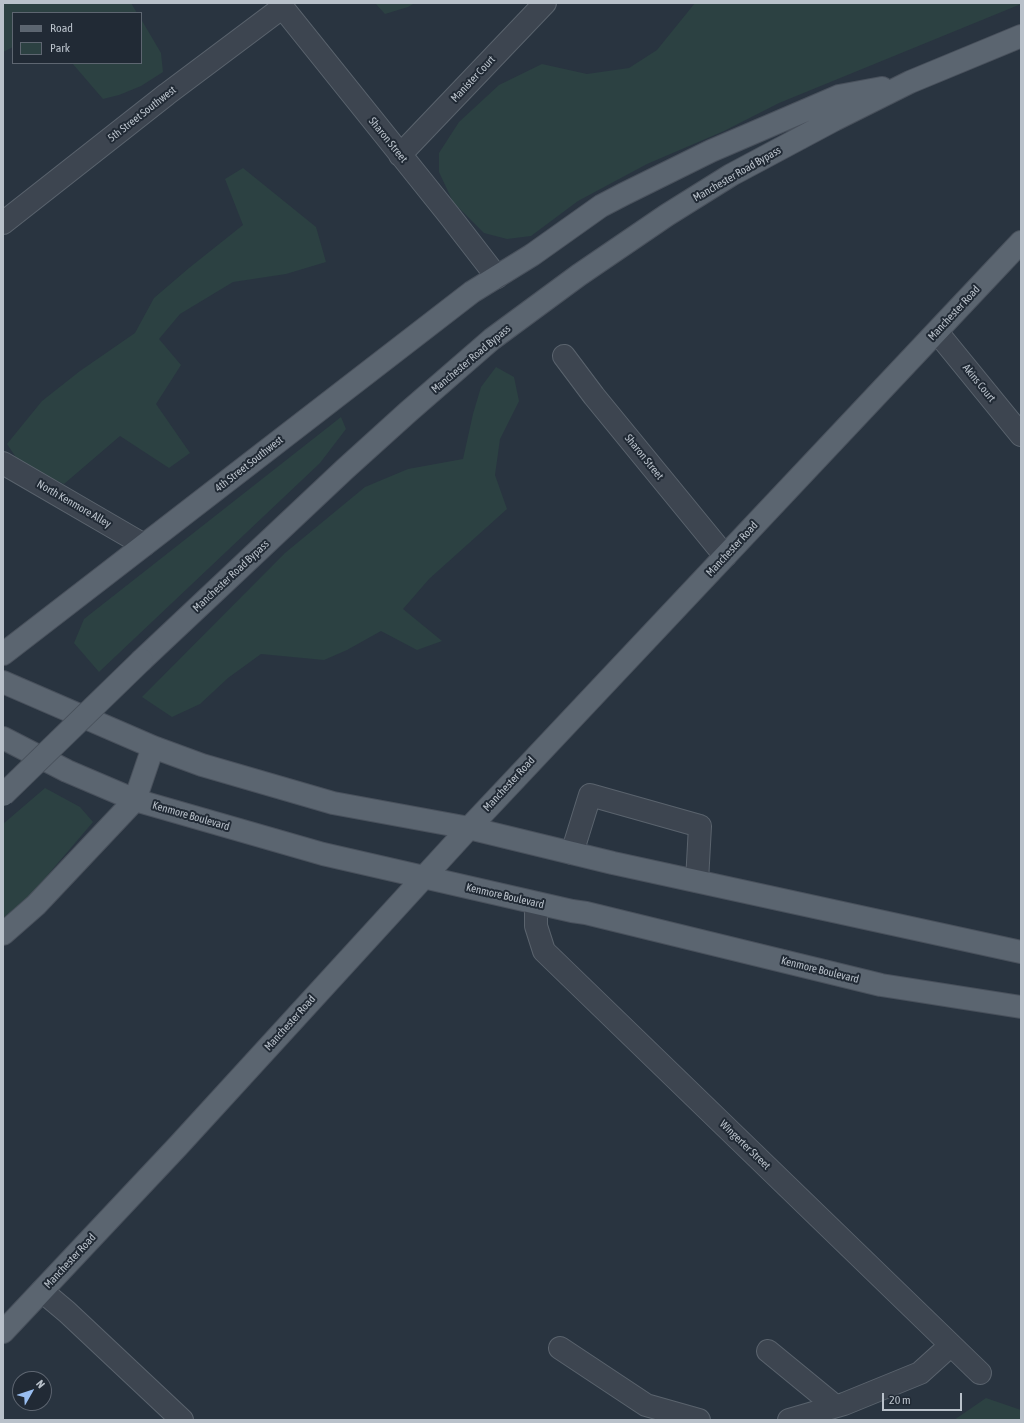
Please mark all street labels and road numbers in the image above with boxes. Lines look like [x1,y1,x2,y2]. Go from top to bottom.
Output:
street label: Manister Court [448,53,498,105]
street label: 5th Street Southwest [105,83,179,145]
street label: Sharon Street [366,115,410,165]
street label: Manchester Road Bypass [691,143,783,205]
street label: Manchester Road [925,283,983,343]
street label: Manchester Road Bypass [429,322,513,396]
street label: Akins Court [960,361,998,405]
street label: Sharon Street [622,432,666,482]
street label: 4th Street Southwest [212,433,286,495]
street label: North Kenmore Alley [34,477,114,531]
street label: Manchester Road [703,519,761,579]
street label: Manchester Road Bypass [190,537,272,615]
street label: Manchester Road [480,754,538,814]
street label: Kenmore Boulevard [151,799,231,833]
street label: Kenmore Boulevard [465,881,545,911]
street label: Kenmore Boulevard [780,954,860,986]
street label: Manchester Road [262,993,318,1053]
street label: Wingerter Street [717,1118,773,1172]
street label: Manchester Road [41,1231,99,1291]

